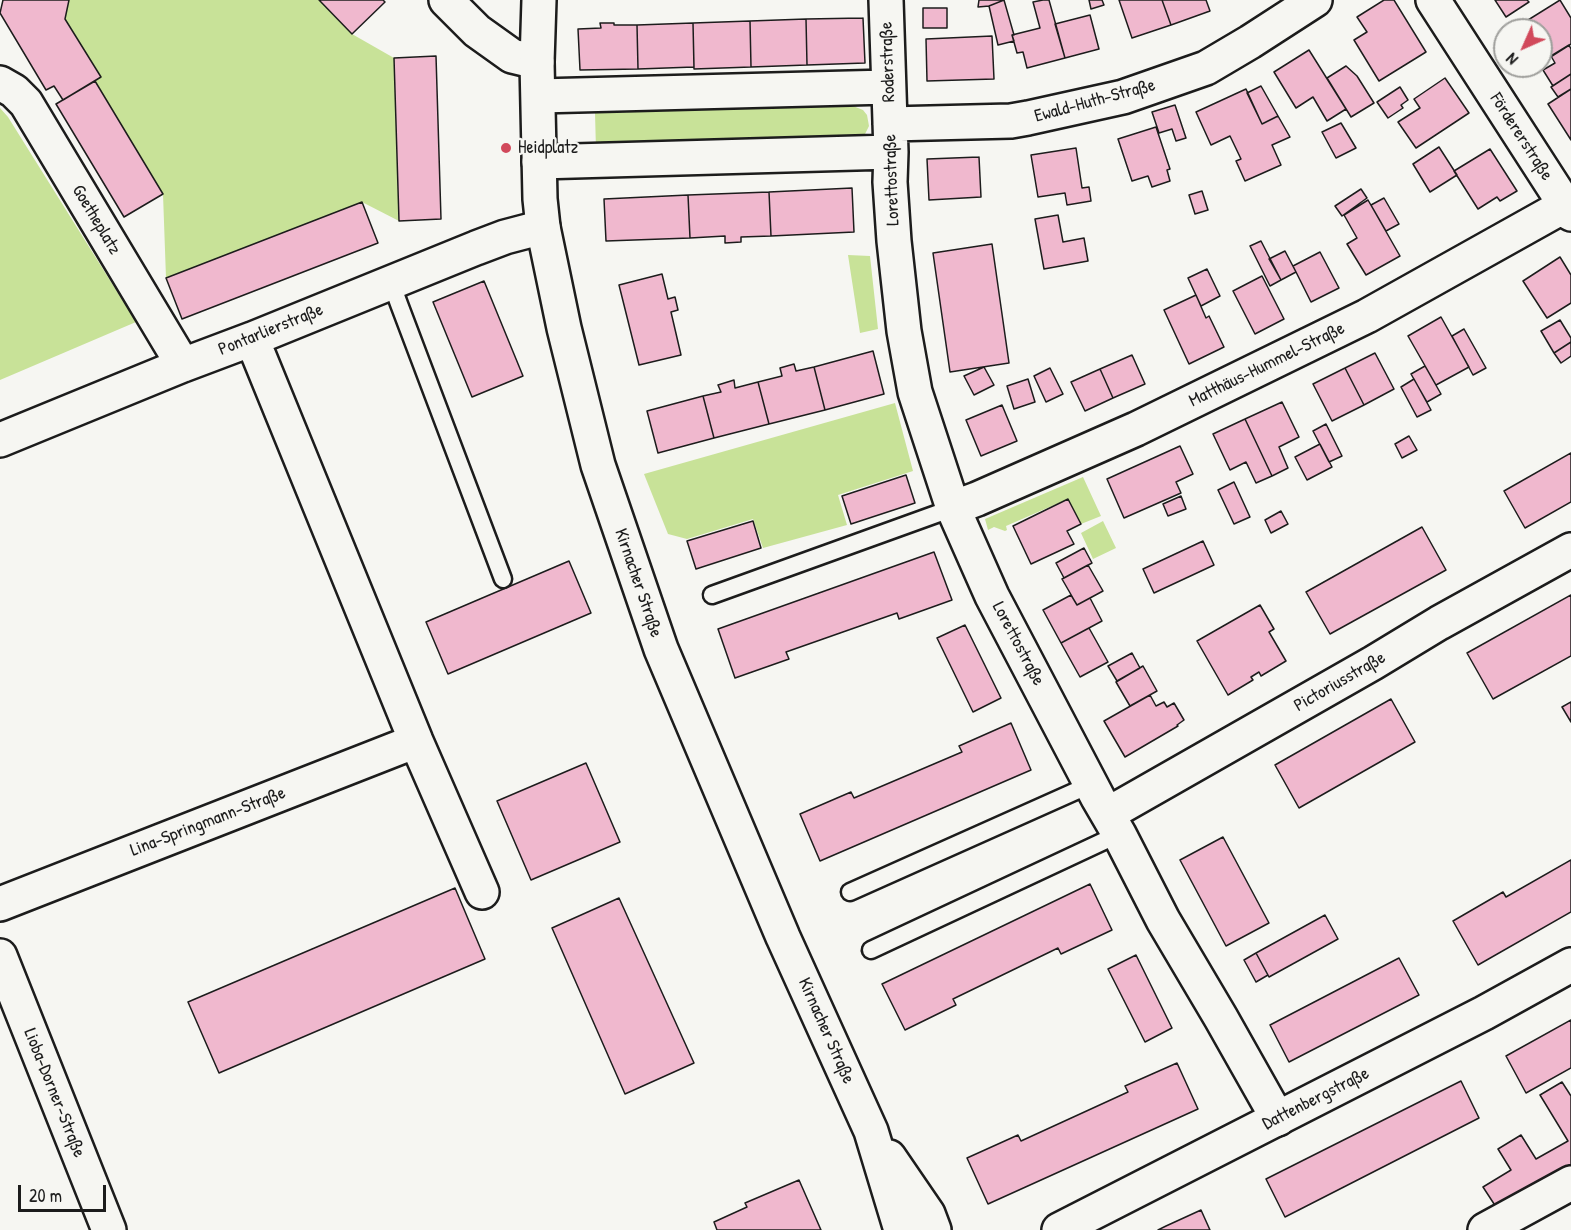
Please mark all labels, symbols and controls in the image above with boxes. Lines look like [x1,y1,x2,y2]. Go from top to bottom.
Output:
north arrow [1493,18,1553,78]
street label: Roderstraße [876,21,900,103]
text: N [1501,49,1522,70]
street label: Ewald-Huth-Straße [1032,74,1158,128]
street label: Fördererstraße [1485,89,1557,185]
street label: Lorettostraße [880,134,904,226]
place label: Heidplatz [518,137,578,159]
marker: Heidplatz [499,141,513,155]
street label: Goetheplatz [67,181,125,259]
street label: Pontarlierstraße [216,299,326,361]
street label: Matthäus-Hummel-Straße [1186,318,1348,412]
street label: Kirnacher Straße [609,526,667,640]
street label: Lorettostraße [987,599,1049,689]
street label: Pictoriusstraße [1290,647,1390,717]
street label: Lina-Springmann-Straße [127,782,289,862]
street label: Kirnacher Straße [793,975,859,1087]
street label: Lioba-Dorner-Straße [18,1025,90,1161]
street label: Dattenbergstraße [1259,1063,1373,1135]
scale bar [21,1173,110,1211]
text: 20 m [29,1183,62,1208]

